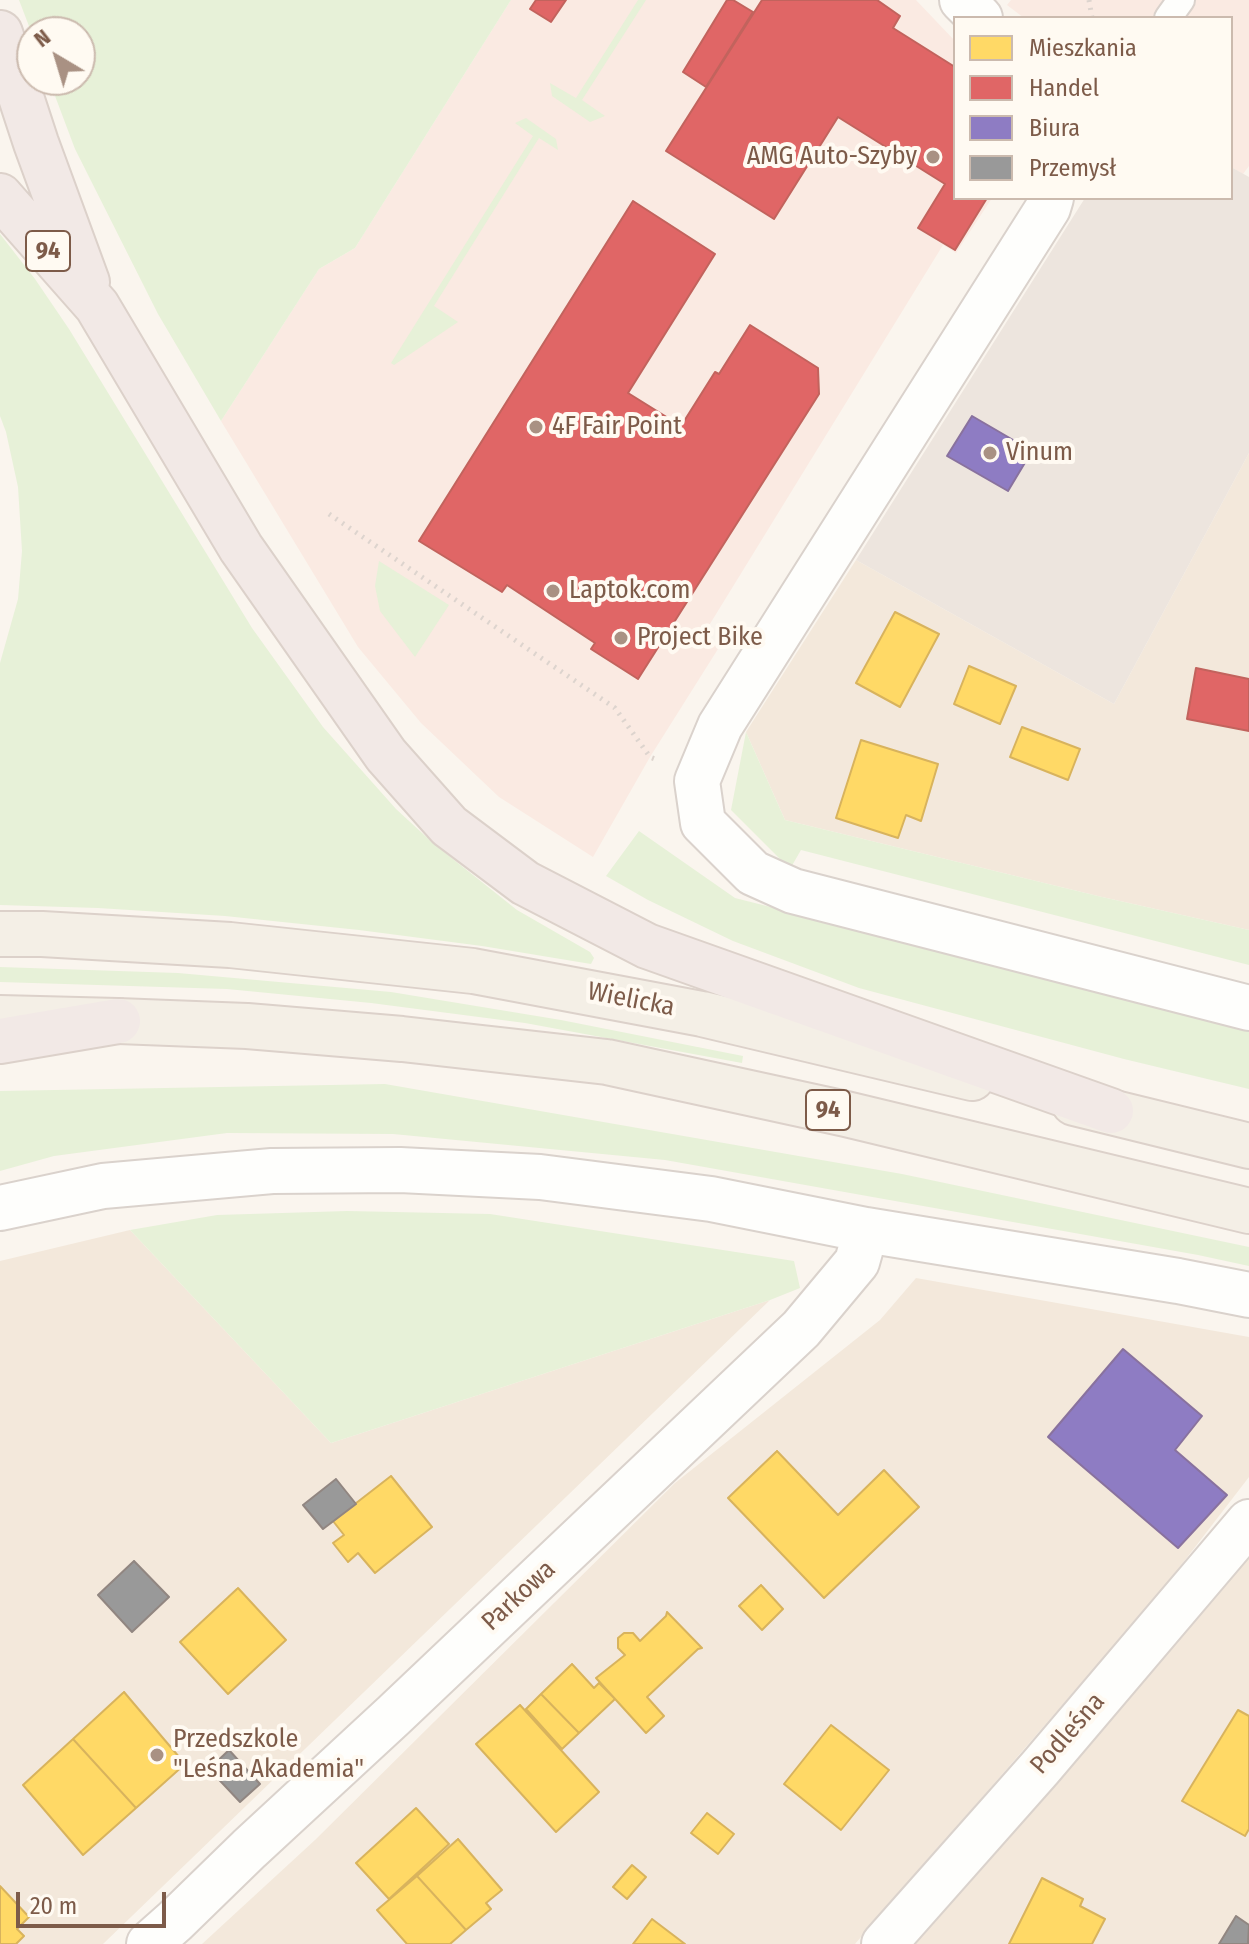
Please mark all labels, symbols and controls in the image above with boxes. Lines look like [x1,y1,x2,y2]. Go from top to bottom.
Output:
north arrow [16,16,96,96]
legend [953,16,1233,200]
text: N [29,24,56,53]
text: Mieszkania [1029,34,1137,62]
text: Handel [1029,74,1099,102]
text: Biura [1029,114,1080,142]
place label: AMG Auto-Szyby [747,141,917,173]
marker: AMG Auto-Szyby [924,148,942,166]
text: Przemysł [1029,154,1116,182]
road number: 94 [26,231,70,271]
place label: 4F Fair Point [552,411,682,443]
marker: 4F Fair Point [527,418,545,436]
place label: Vinum [1006,437,1073,469]
marker: Vinum [981,444,999,462]
place label: Laptok.com [569,575,690,607]
marker: Laptok.com [544,582,562,600]
place label: Project Bike [637,622,763,654]
marker: Project Bike [612,629,630,647]
street label: Wielicka [585,976,677,1024]
road number: 94 [806,1090,850,1130]
street label: Parkowa [476,1554,562,1638]
street label: Podleśna [1024,1687,1112,1781]
place label: Przedszkole "Leśna Akademia" [173,1724,364,1786]
marker: Przedszkole "Leśna Akademia" [148,1746,166,1764]
scale bar [20,1876,170,1926]
text: 20 m [30,1892,77,1920]

